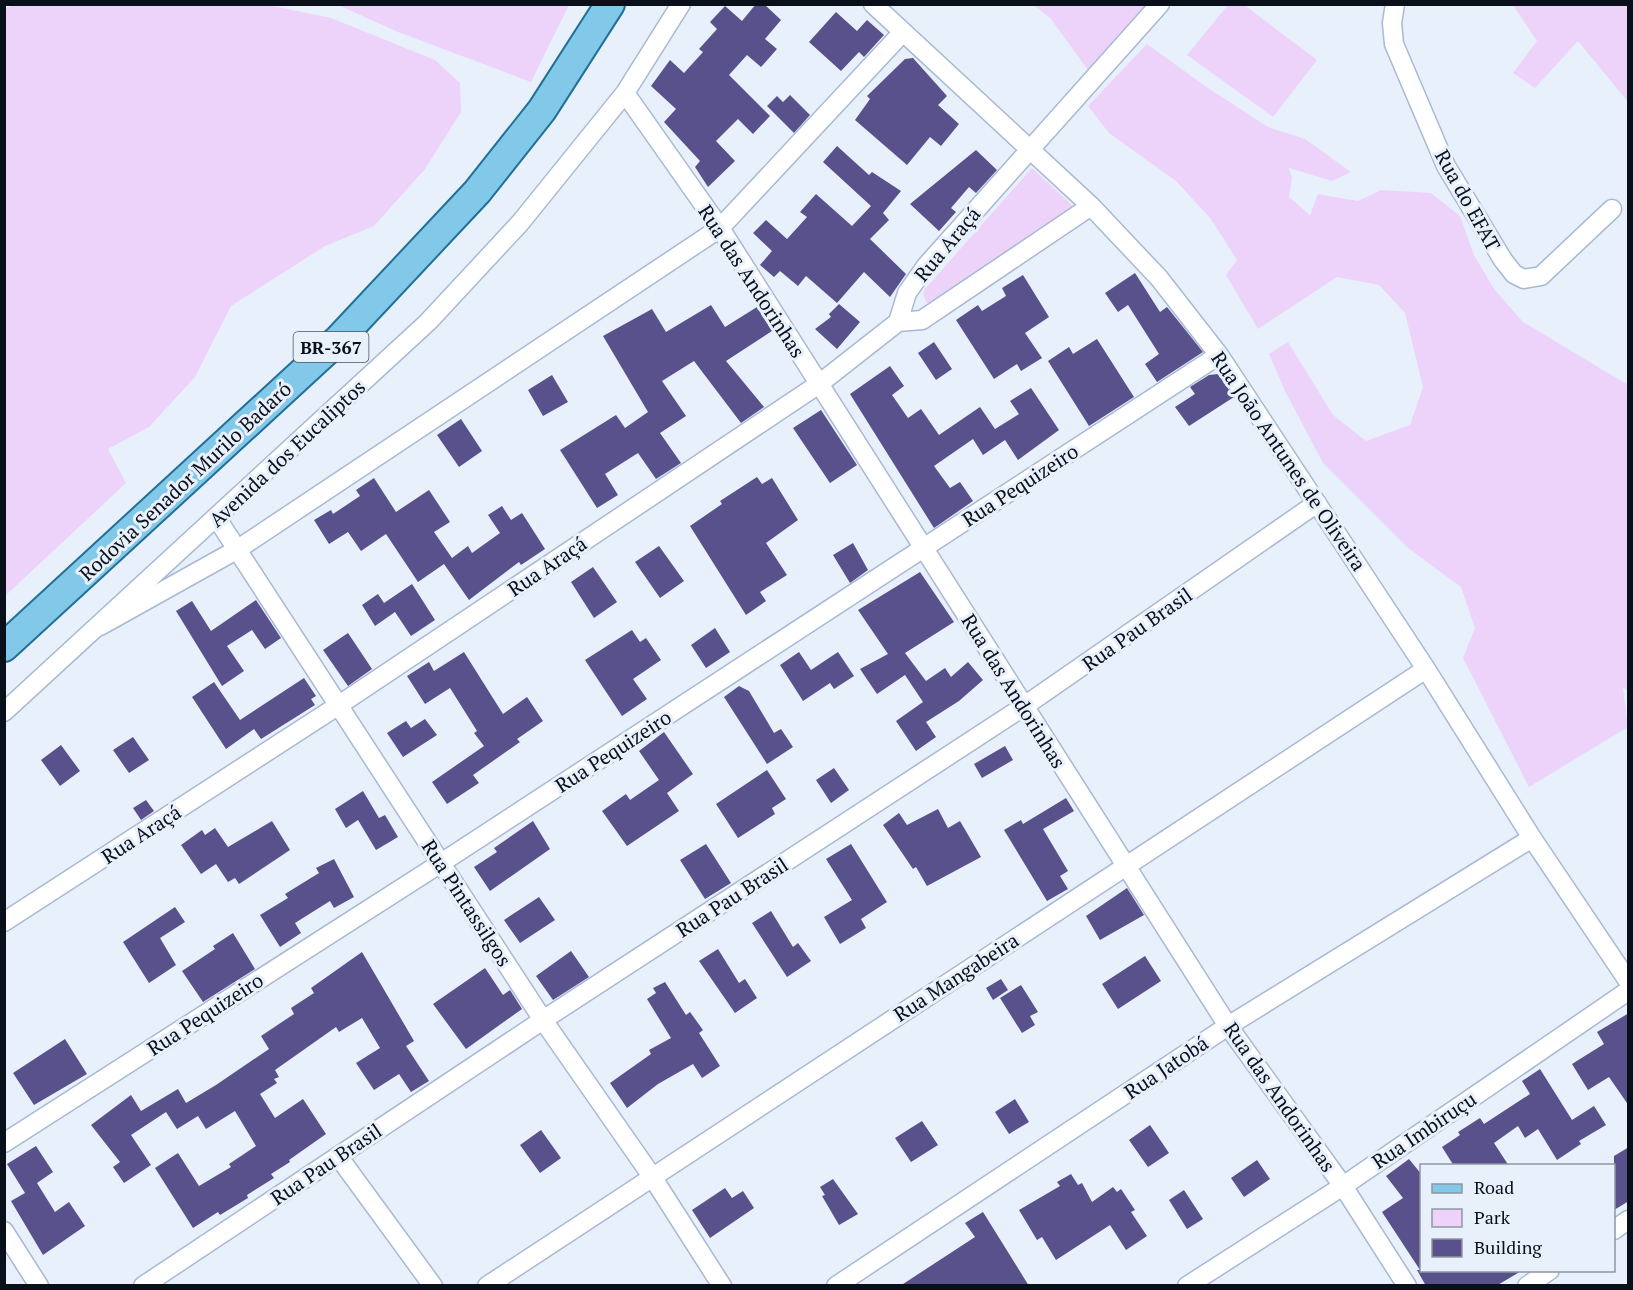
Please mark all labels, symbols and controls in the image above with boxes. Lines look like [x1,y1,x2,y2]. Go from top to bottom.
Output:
street label: Rua do EFAT [1429,145,1507,255]
street label: Rua das Andorinhas [692,199,812,363]
street label: Rua Araçá [908,201,986,287]
road number: BR-367 [294,332,368,362]
street label: Rua João Antunes de Oliveira [1205,346,1373,576]
street label: Avenida dos Eucaliptos [203,373,371,533]
street label: Rodovia Senador Murilo Badaró [73,375,297,587]
street label: Rua Pequizeiro [957,437,1083,533]
street label: Rua Araçá [502,530,592,602]
street label: Rua Pau Brasil [1077,581,1197,677]
street label: Rua das Andorinhas [956,609,1072,773]
street label: Rua Pequizeiro [550,703,676,799]
street label: Rua Araçá [96,798,186,870]
street label: Rua Pintassilgos [416,834,518,972]
street label: Rua Pau Brasil [671,851,793,943]
street label: Rua Mangabeira [888,926,1024,1028]
street label: Rua Pequizeiro [142,966,268,1062]
street label: Rua das Andorinhas [1218,1017,1342,1177]
street label: Rua Jatobá [1119,1029,1213,1105]
street label: Rua Imbiruçu [1367,1085,1481,1175]
street label: Rua Pau Brasil [265,1117,387,1211]
legend [1420,1164,1615,1272]
text: Road [1474,1175,1514,1199]
text: Park [1474,1205,1511,1229]
text: Building [1474,1235,1542,1259]

